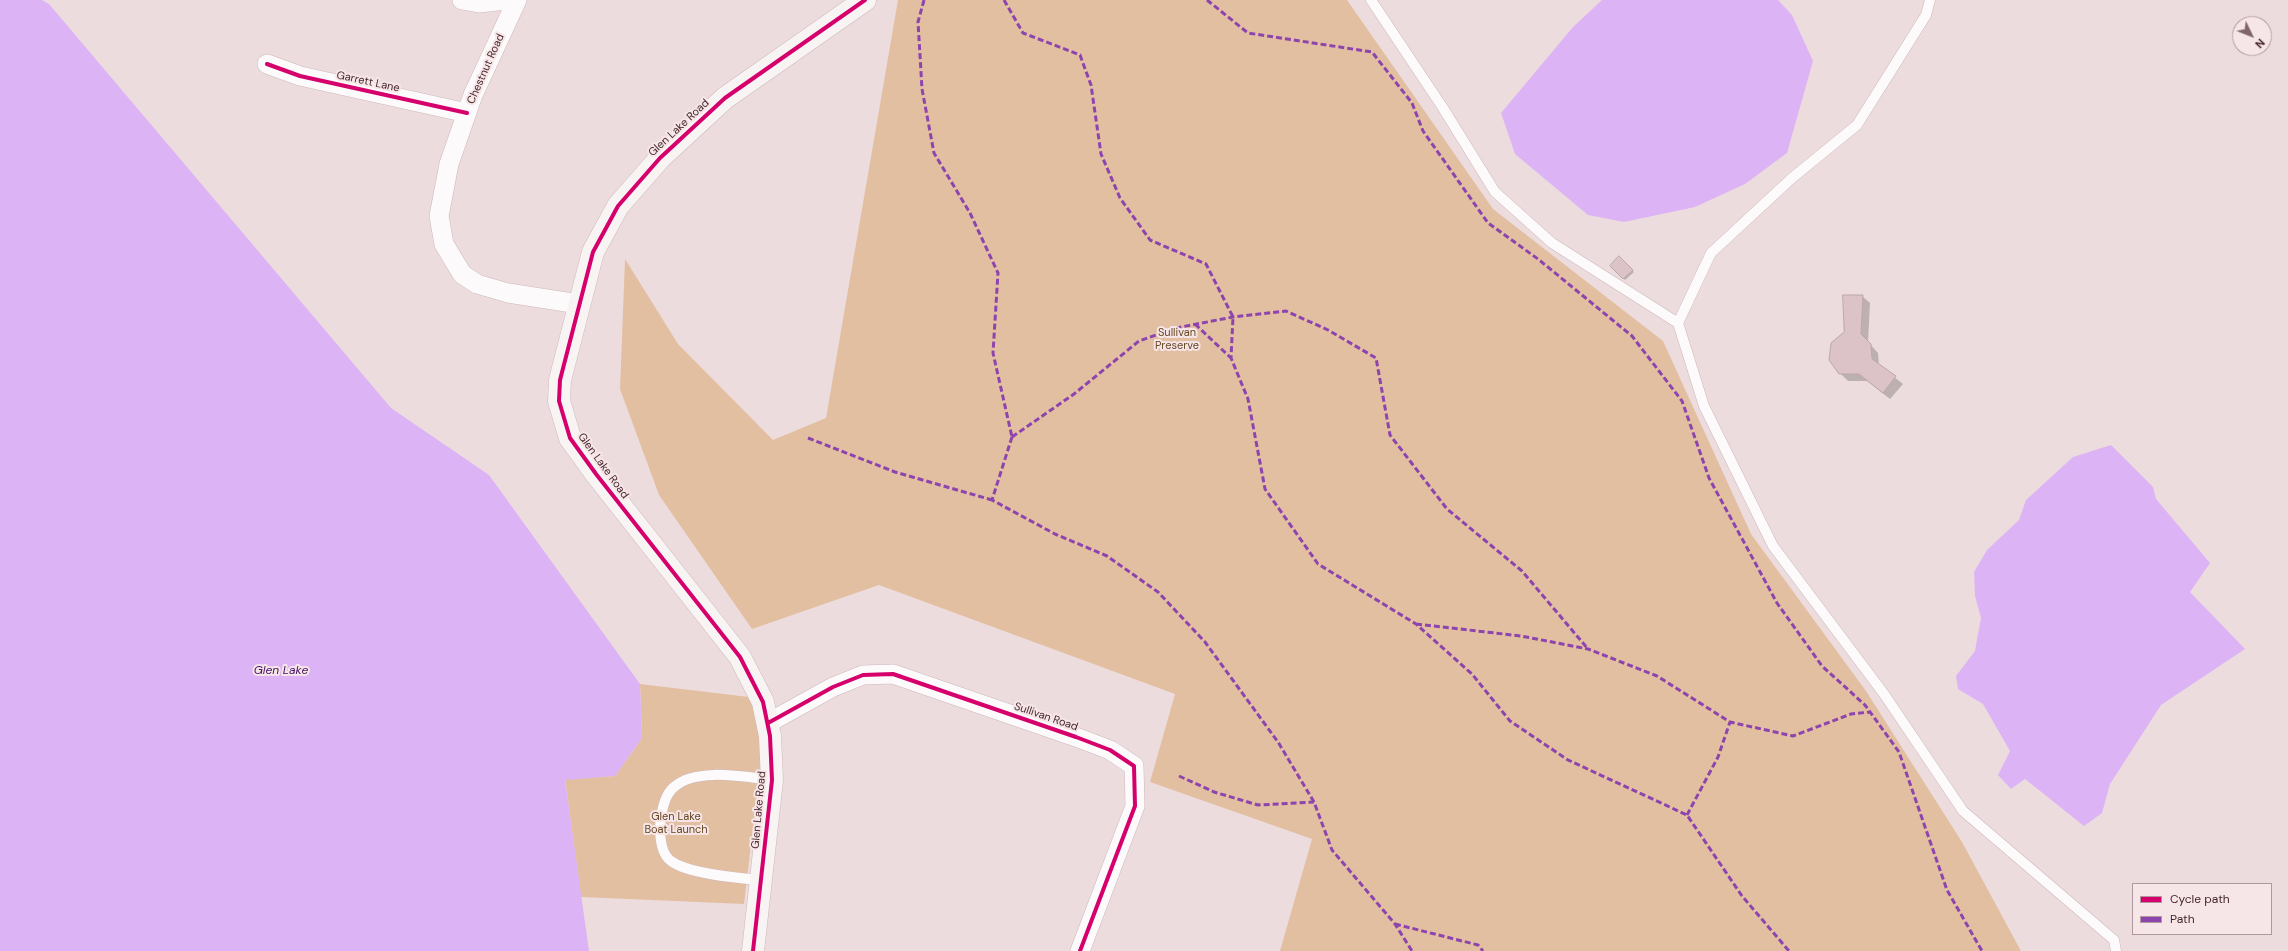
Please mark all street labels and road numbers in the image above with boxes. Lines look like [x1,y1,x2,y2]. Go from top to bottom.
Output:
street label: Chestnut Road [465,32,507,106]
street label: Garrett Lane [335,69,401,95]
street label: Glen Lake Road [646,97,712,159]
street label: Glen Lake Road [575,431,631,501]
street label: Sullivan Road [1012,700,1080,734]
street label: Glen Lake Road [749,771,769,849]

